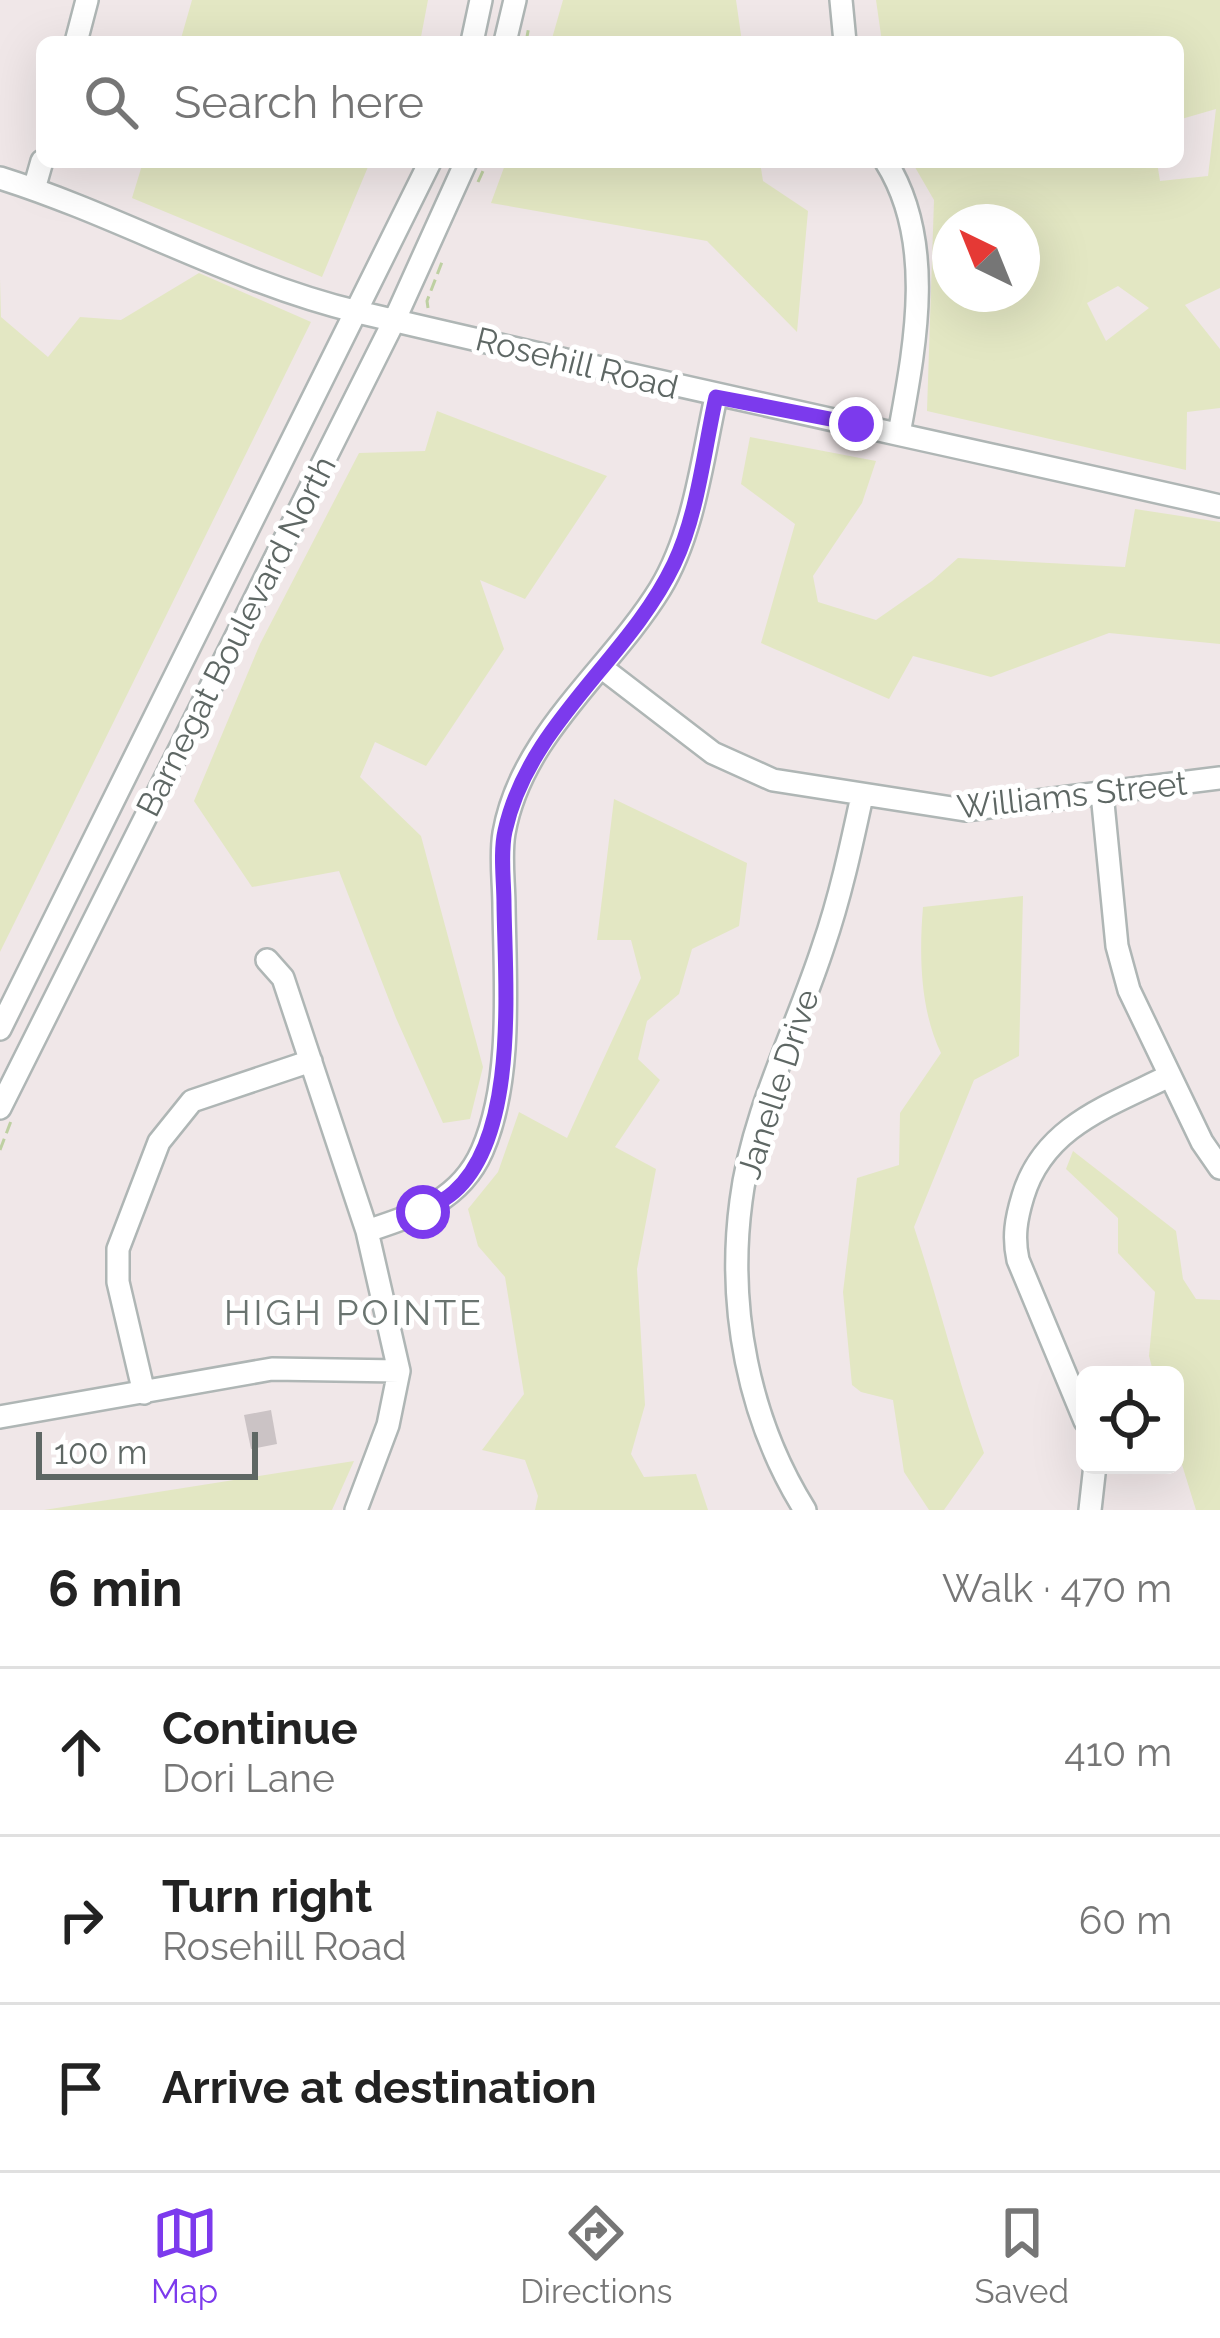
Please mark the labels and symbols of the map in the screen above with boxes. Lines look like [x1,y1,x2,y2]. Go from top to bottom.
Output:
north arrow [932,204,1040,312]
street label: Rosehill Road [472,319,682,407]
route end [829,397,883,451]
street label: Barnegat Boulevard North [128,449,344,823]
street label: Williams Street [955,764,1189,826]
street label: Janelle Drive [729,984,827,1184]
route start [396,1185,450,1239]
district label: HIGH POINTE [224,1291,484,1333]
scale bar [36,1426,258,1479]

